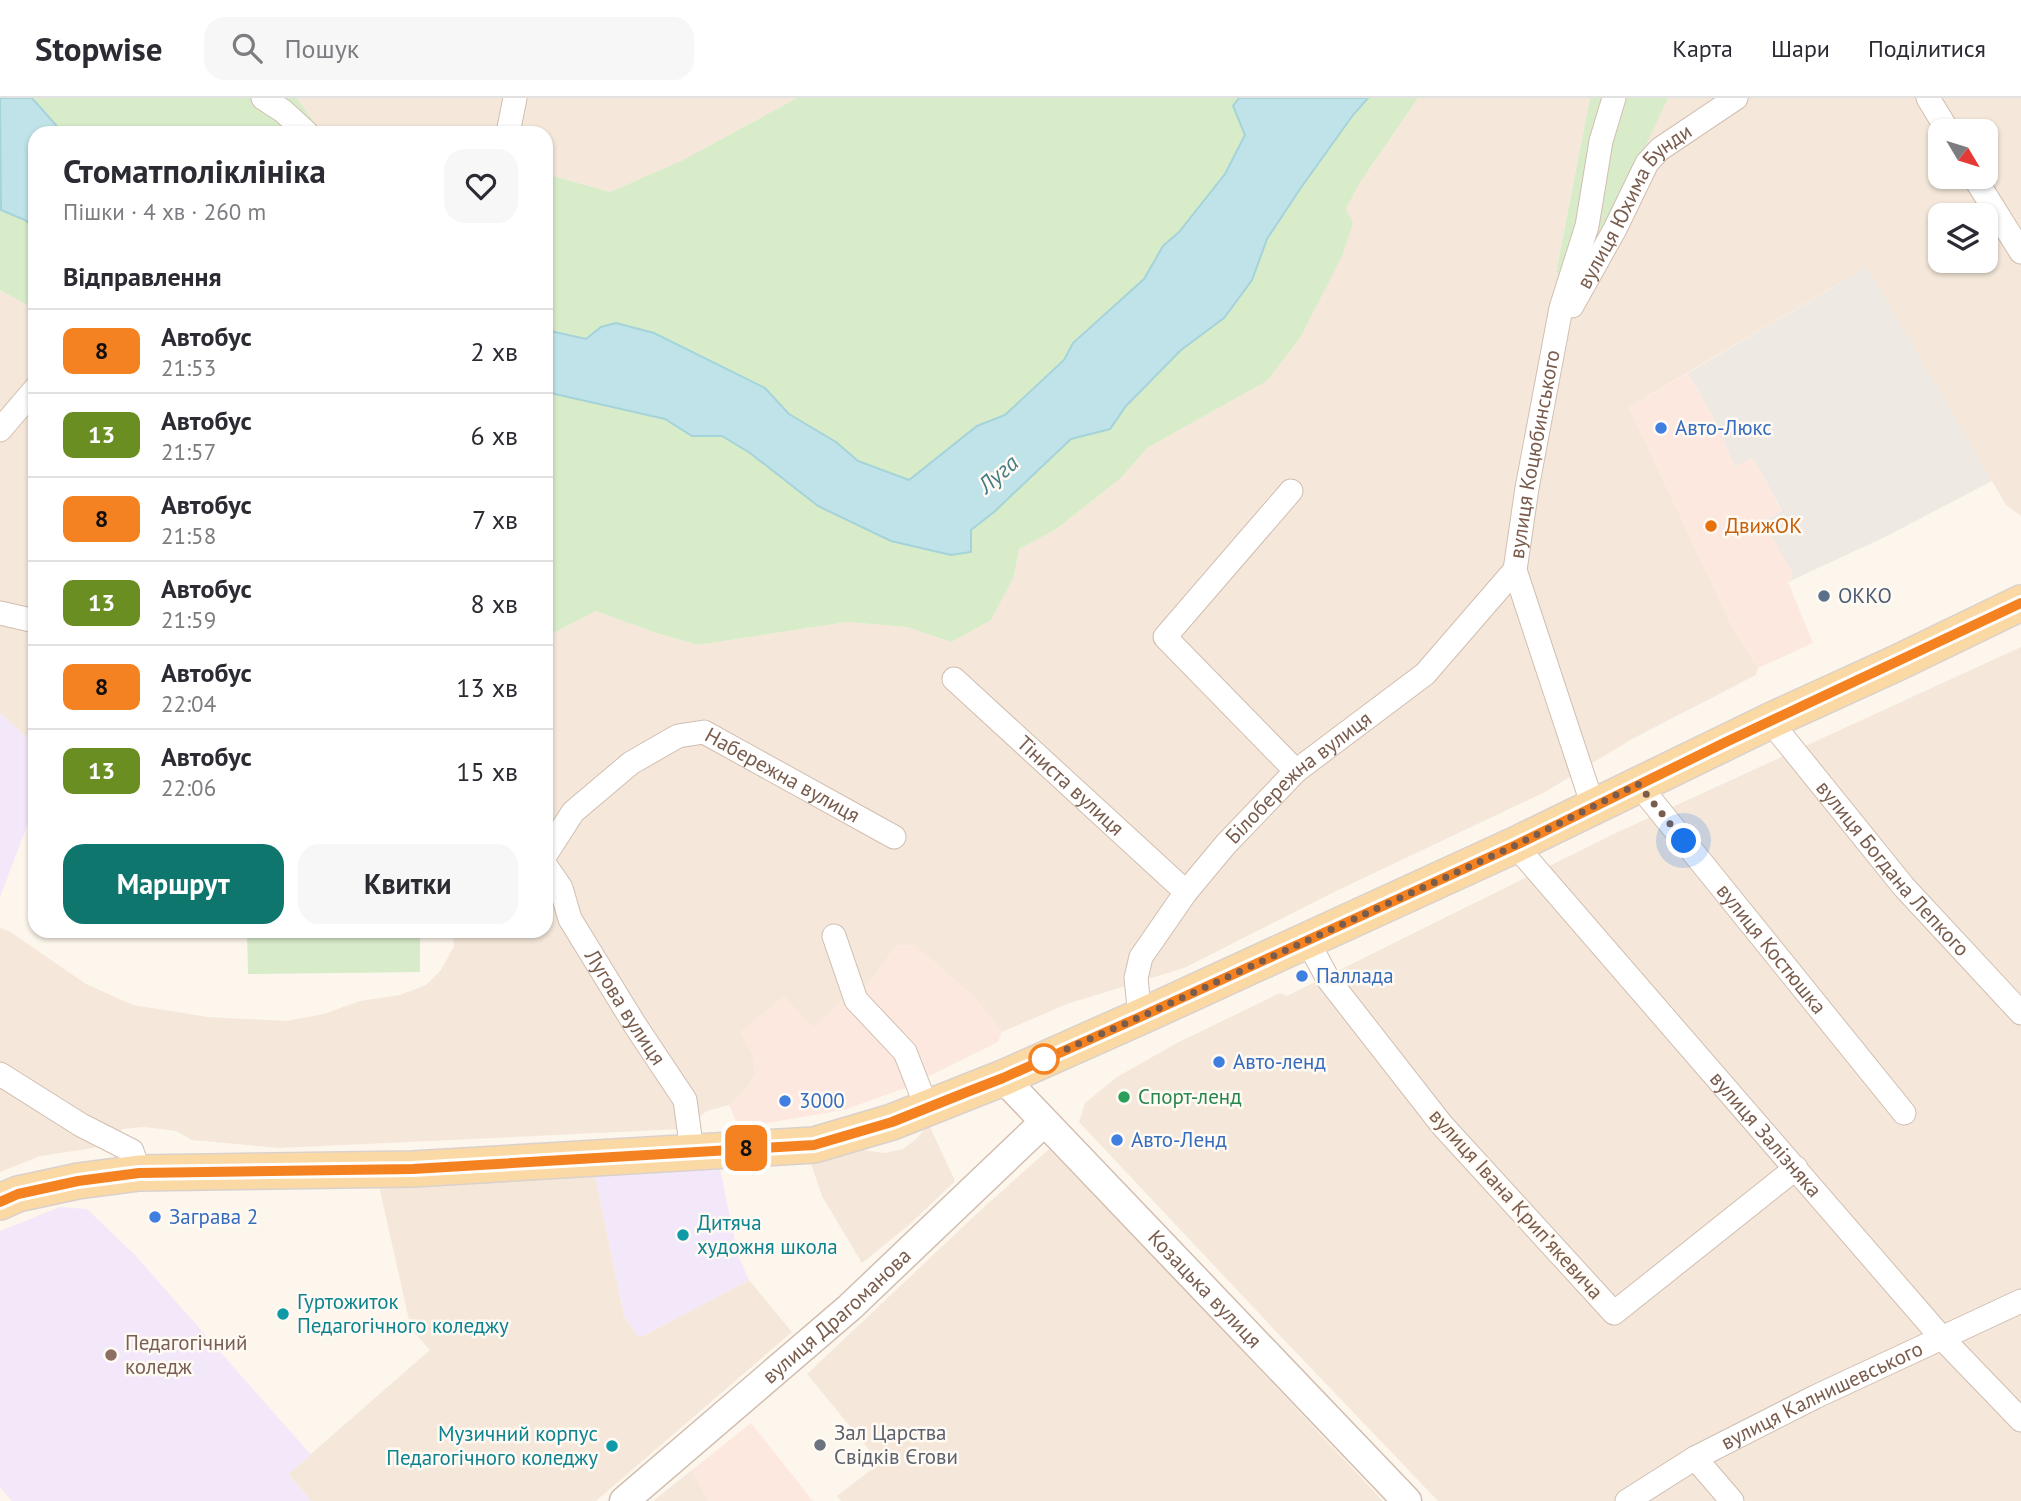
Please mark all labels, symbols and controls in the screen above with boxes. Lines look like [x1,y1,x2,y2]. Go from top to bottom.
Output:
search box [204,17,694,80]
text: Stopwise [35,27,162,70]
icon: search [228,29,266,67]
text: Пошук [284,32,359,65]
text: Карта [1672,33,1733,64]
text: Шари [1771,33,1830,64]
text: Поділитися [1868,33,1986,64]
street label: вулиця Юхима Бунди [1570,117,1697,293]
north arrow [1928,119,1998,189]
map controls [1928,119,1998,273]
text: Стоматполіклініка [63,149,326,192]
button: heart [444,149,518,223]
text: Пішки · 4 хв · 260 m [63,197,266,226]
button: layers [1928,203,1998,273]
text: Відправлення [63,260,222,293]
text: Автобус [161,320,252,353]
text: 8 [95,335,108,366]
text: 2 хв [471,335,518,368]
street label: вулиця Коцюбинського [1503,347,1566,560]
text: 21:53 [161,353,216,382]
text: Автобус [161,404,252,437]
place label: Авто-Люкс [1675,414,1772,441]
text: 13 [88,419,115,450]
text: 6 хв [471,419,518,452]
marker: Авто-Люкс [1653,420,1669,436]
text: 21:57 [161,437,216,466]
water label: Луга [971,448,1024,500]
text: Автобус [161,488,252,521]
text: 8 [95,503,108,534]
text: 7 хв [472,503,518,536]
place label: ДвижОК [1725,512,1802,539]
marker: ДвижОК [1703,518,1719,534]
text: 21:58 [161,521,216,550]
text: Автобус [161,572,252,605]
place label: ОККО [1838,582,1892,609]
text: 13 [88,587,115,618]
text: 8 хв [471,587,518,620]
marker: ОККО [1816,588,1832,604]
text: 21:59 [161,605,216,634]
text: Автобус [161,656,252,689]
text: 8 [95,671,108,702]
text: 13 хв [456,671,518,704]
text: 22:04 [161,689,216,718]
street label: Білобережна вулиця [1219,705,1377,850]
street label: Набережна вулиця [700,721,865,829]
street label: Тіниста вулиця [1011,729,1130,841]
text: Автобус [161,740,252,773]
text: 13 [88,755,115,786]
text: 15 хв [456,755,518,788]
text: 22:06 [161,773,216,802]
street label: вулиця Богдана Лепкого [1810,775,1976,962]
your location [1666,823,1701,858]
button: Маршрут [63,844,284,924]
button: Квитки [298,844,518,924]
street label: вулиця Костюшка [1711,878,1833,1019]
street label: Лугова вулиця [578,943,672,1070]
place label: Паллада [1316,962,1394,989]
marker: Паллада [1294,968,1310,984]
unlabelled marker [1029,1044,1059,1074]
place label: Авто-ленд [1233,1048,1326,1075]
marker: Авто-ленд [1211,1054,1227,1070]
street label: вулиця Залізняка [1704,1066,1828,1203]
place label: Спорт-ленд [1138,1083,1242,1110]
place label: 3000 [799,1087,845,1114]
marker: Спорт-ленд [1116,1089,1132,1105]
marker: 3000 [777,1093,793,1109]
street label: вулиця Івана Крипʼякевича [1424,1103,1609,1305]
line badge: 8 [723,1125,769,1171]
place label: Авто-Ленд [1131,1126,1227,1153]
text: 8 [739,1132,753,1163]
marker: Авто-Ленд [1109,1132,1125,1148]
place label: Заграва 2 [169,1203,258,1230]
marker: Заграва 2 [147,1209,163,1225]
place label: Дитяча художня школа [697,1209,838,1260]
street label: Козацька вулиця [1142,1224,1268,1354]
marker: Дитяча художня школа [675,1227,691,1243]
street label: вулиця Драгоманова [757,1242,916,1389]
place label: Гуртожиток Педагогічного коледжу [297,1288,509,1339]
marker: Гуртожиток Педагогічного коледжу [275,1306,291,1322]
place label: Педагогічний коледж [125,1329,247,1380]
street label: вулиця Калнишевського [1716,1335,1927,1456]
marker: Педагогічний коледж [103,1347,119,1363]
place label: Зал Царства Свідків Єгови [834,1419,958,1470]
place label: Музичний корпус Педагогічного коледжу [386,1420,598,1471]
marker: Зал Царства Свідків Єгови [812,1437,828,1453]
marker: Музичний корпус Педагогічного коледжу [604,1438,620,1454]

